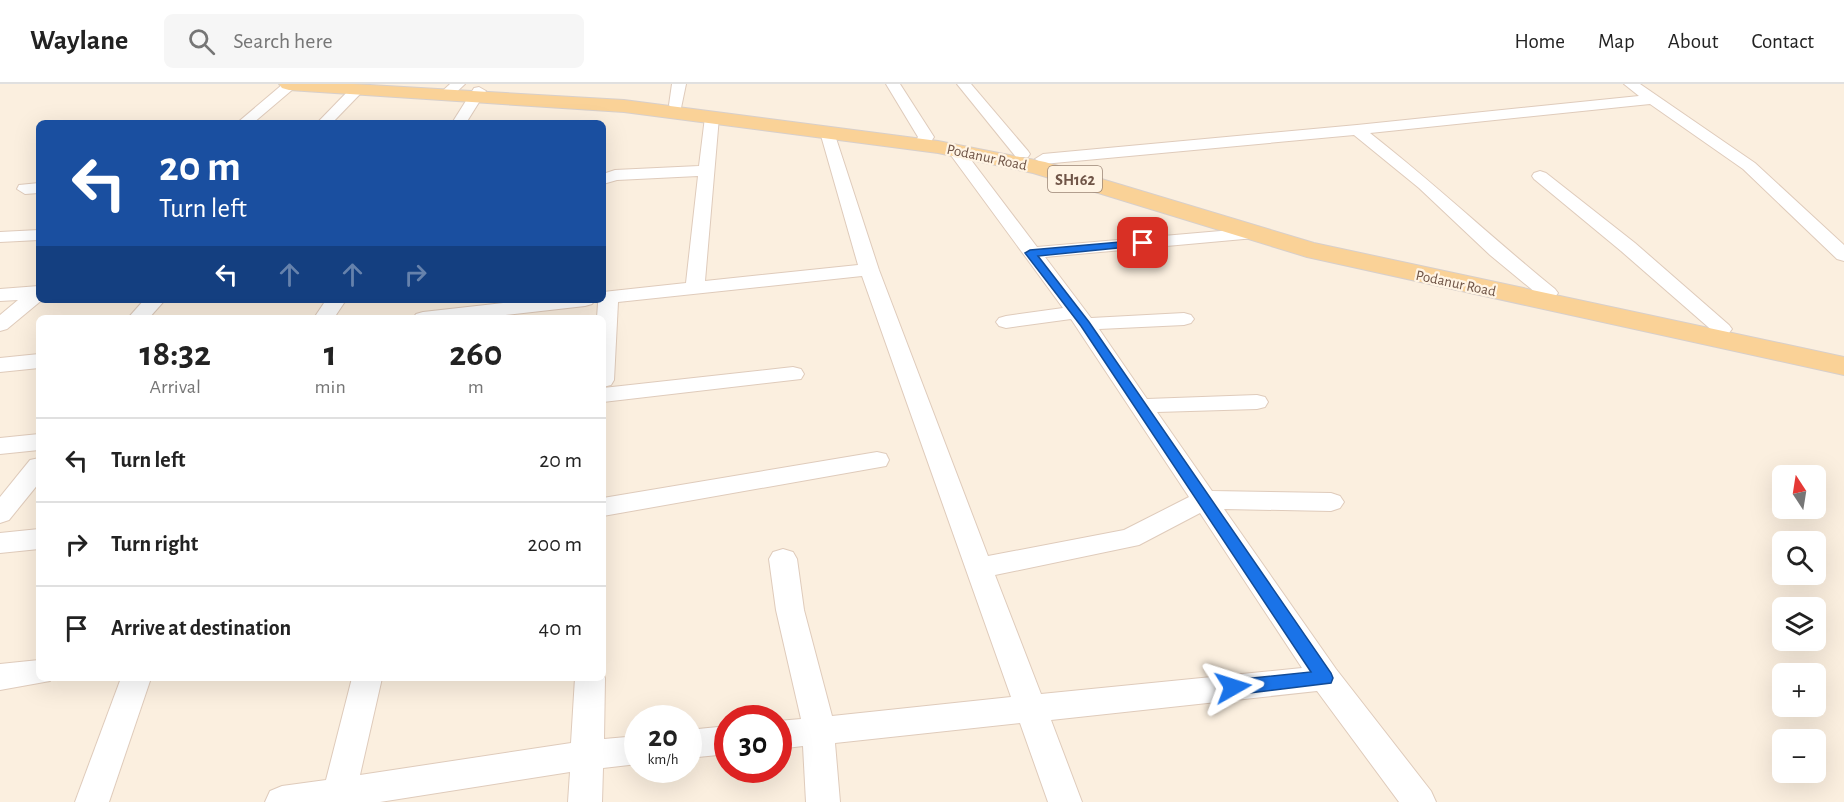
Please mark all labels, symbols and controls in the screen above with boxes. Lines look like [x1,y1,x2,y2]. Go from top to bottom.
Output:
search box [164,14,584,68]
icon: search [185,25,218,58]
text: Waylane [30,27,128,55]
text: Search here [233,30,333,52]
text: Home [1514,31,1565,52]
text: Map [1598,31,1635,52]
text: About [1668,31,1718,52]
text: Contact [1751,31,1814,52]
street label: Podanur Road [945,142,1029,173]
icon: left [60,144,138,222]
text: 20 m [159,146,241,188]
road number: SH162 [1048,166,1102,192]
text: Turn left [159,195,247,222]
pin [1117,217,1168,268]
icon: arrive [1126,226,1159,259]
icon: left [210,258,243,291]
icon: ahead [273,258,306,291]
icon: ahead [336,258,369,291]
icon: right [399,258,432,291]
street label: Podanur Road [1414,268,1498,299]
text: 18:32 [140,336,211,372]
text: 1 [324,336,337,372]
text: 260 [449,336,502,372]
text: Arrival [150,377,201,397]
text: min [315,377,346,397]
text: m [468,377,484,397]
icon: left [60,444,93,477]
text: Turn left [111,449,185,471]
text: 20 m [539,449,582,471]
north arrow [1772,465,1826,519]
map controls [1772,465,1826,783]
icon: right [60,528,93,561]
button: search [1772,531,1826,585]
text: Turn right [111,533,198,555]
text: 200 m [528,533,582,555]
button: layers [1772,597,1826,651]
icon: arrive [60,612,93,645]
text: Arrive at destination [111,617,291,639]
text: 40 m [539,617,582,639]
position arrow [1201,655,1265,719]
button: + [1772,663,1826,717]
speed limit sign: 30 [714,705,792,783]
text: 20 [648,722,678,752]
button: − [1772,729,1826,783]
text: km/h [648,752,678,767]

